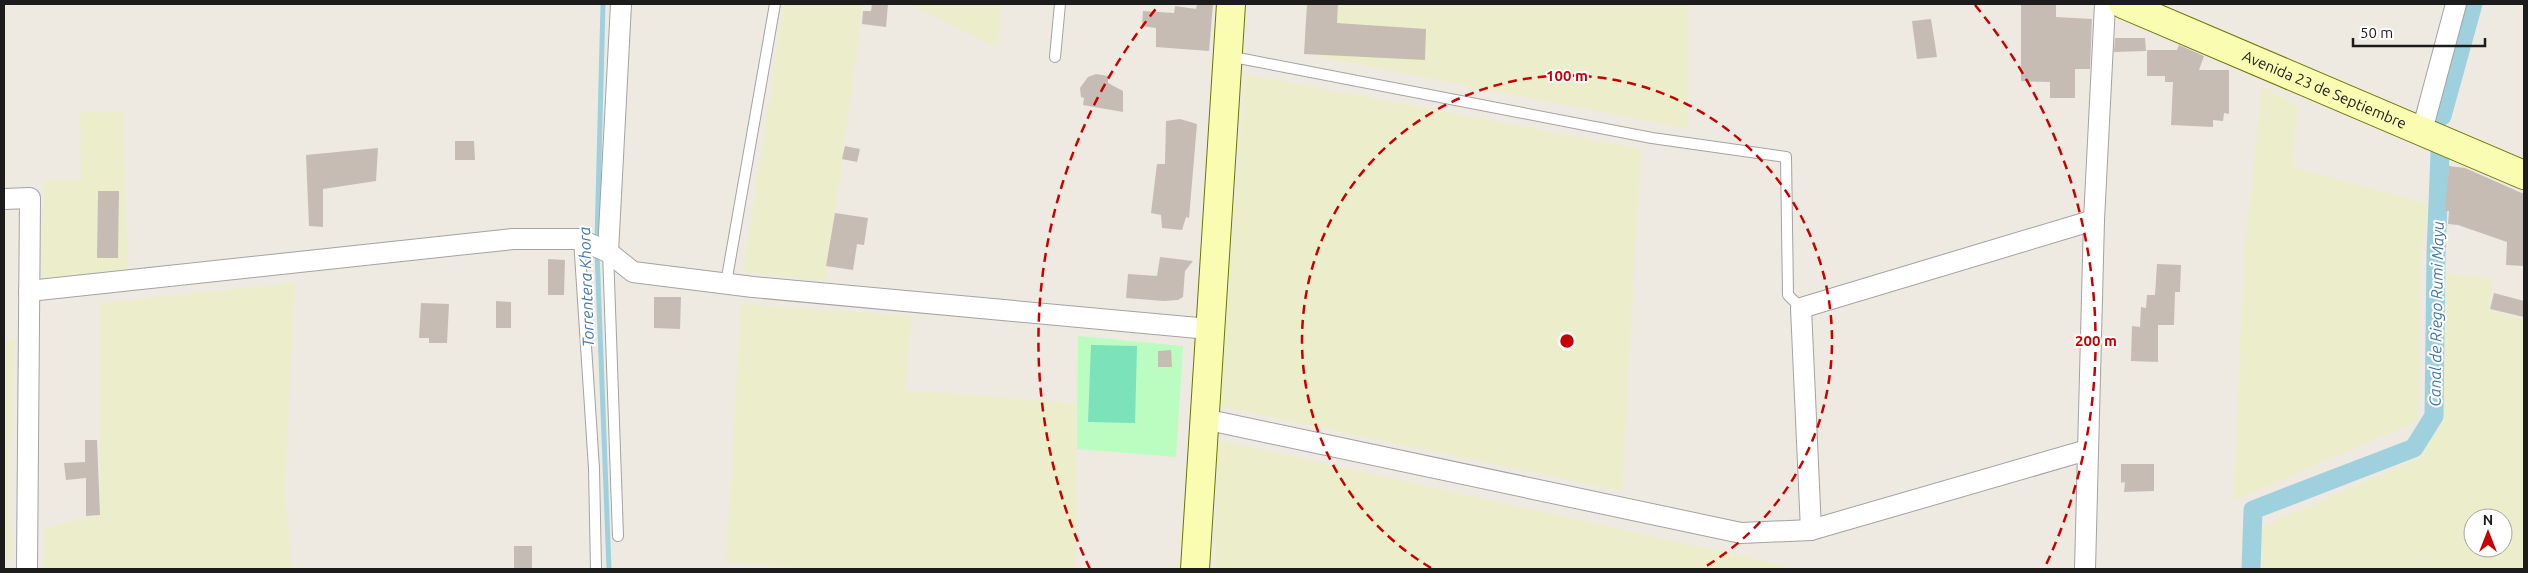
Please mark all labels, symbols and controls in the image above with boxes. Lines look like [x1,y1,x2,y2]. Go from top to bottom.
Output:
scale bar [2353,15,2486,47]
text: 50 m [2360,24,2393,41]
street label: Avenida 23 de Septiembre [2240,47,2409,132]
text: 100 m [1546,67,1588,84]
water label: Canal de Riego Rumi Mayu [2425,221,2447,407]
water label: Torrentera Khora [575,226,597,347]
centre of rings [1558,332,1576,350]
text: 200 m [2075,332,2117,349]
north arrow [2463,508,2513,558]
text: N [2483,512,2493,528]

